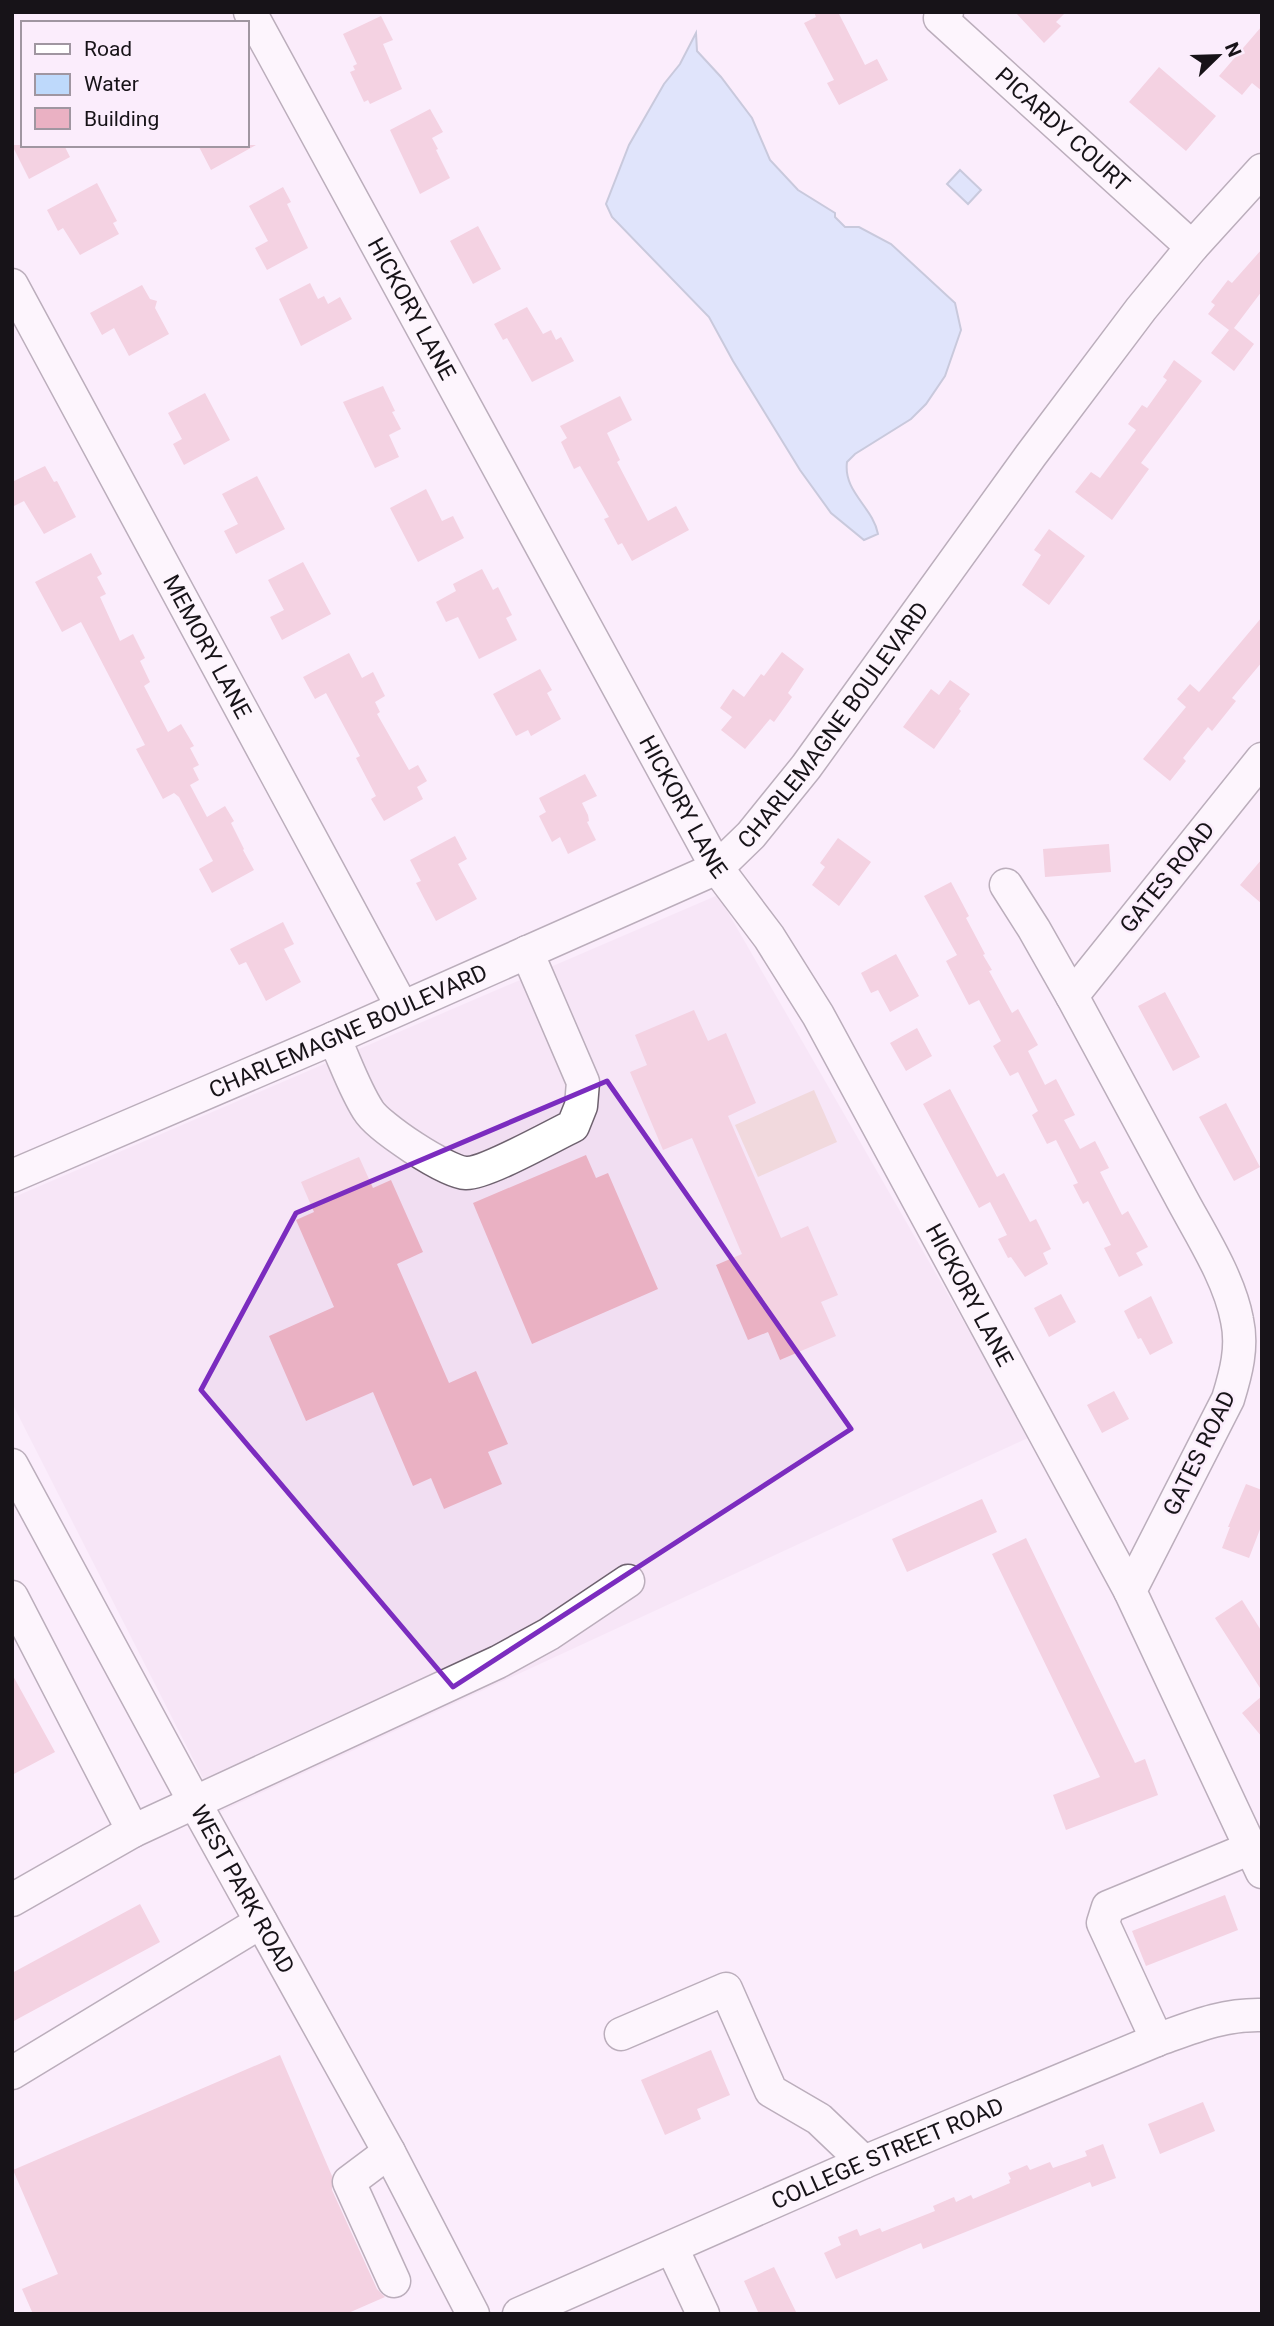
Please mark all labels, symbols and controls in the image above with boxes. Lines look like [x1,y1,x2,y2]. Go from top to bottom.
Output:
legend [21,21,248,147]
north arrow [1183,21,1253,91]
text: Road [84,37,132,61]
text: N [1220,39,1246,60]
street label: PICARDY COURT [990,62,1135,198]
text: Water [84,72,139,96]
text: Building [84,107,159,131]
street label: HICKORY LANE [362,233,461,385]
street label: MEMORY LANE [157,570,257,723]
street label: CHARLEMAGNE BOULEVARD [732,597,935,854]
street label: HICKORY LANE [633,731,733,883]
street label: GATES ROAD [1114,816,1220,938]
street label: CHARLEMAGNE BOULEVARD [205,959,492,1104]
street label: HICKORY LANE [920,1219,1019,1371]
street label: GATES ROAD [1158,1387,1241,1520]
street label: WEST PARK ROAD [185,1801,300,1978]
street label: COLLEGE STREET ROAD [767,2092,1008,2215]

